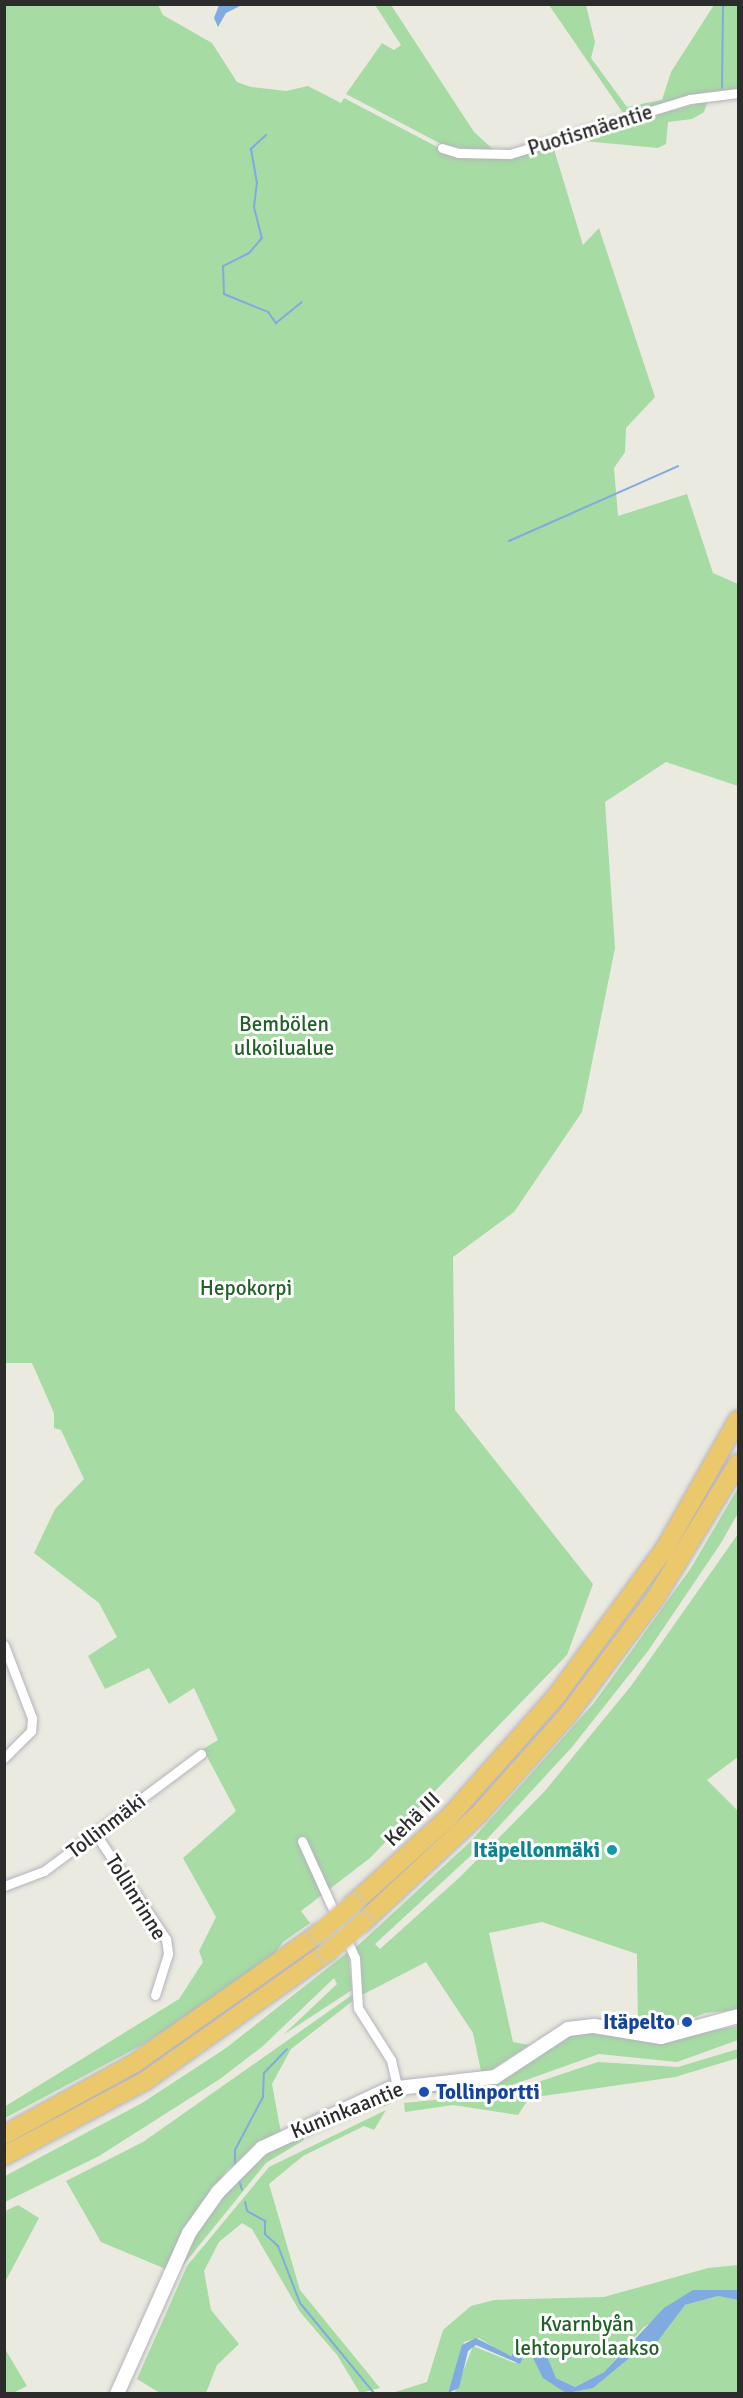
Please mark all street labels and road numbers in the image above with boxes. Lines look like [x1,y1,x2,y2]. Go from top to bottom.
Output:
street label: Puotismäentie [525,99,655,161]
street label: Kehä III [379,1786,445,1852]
street label: Tollinmäki [62,1788,150,1864]
street label: Tollinrinne [100,1850,172,1944]
street label: Kuninkaantie [287,2076,407,2144]

